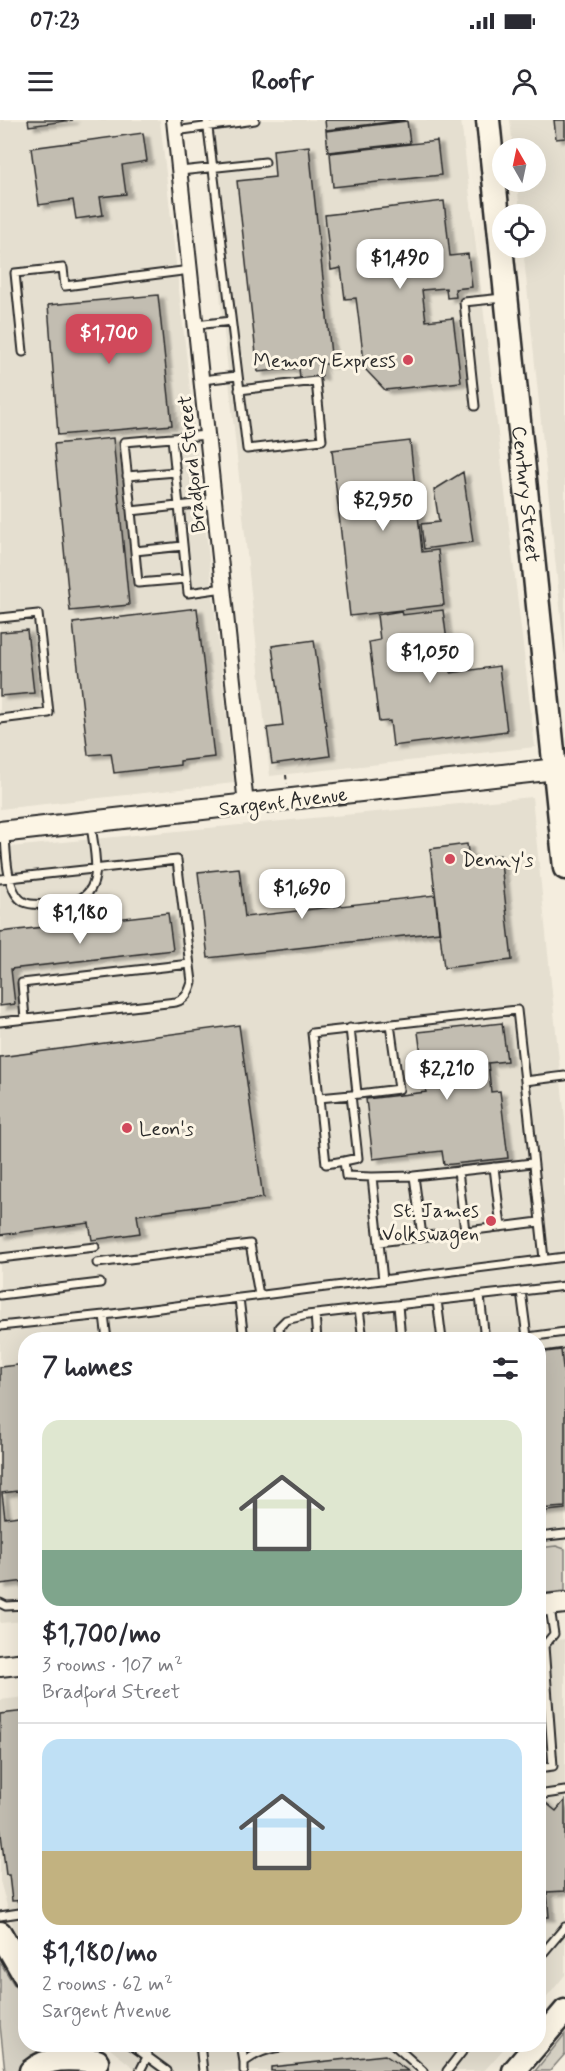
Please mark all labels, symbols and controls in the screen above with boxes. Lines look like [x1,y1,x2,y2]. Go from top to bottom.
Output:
text: 07:23 [30,7,79,35]
text: Roofr [251,64,314,99]
icon: menu [24,65,57,98]
icon: person [508,65,541,98]
north arrow [492,138,546,192]
map controls [492,138,546,258]
button: locate [492,204,546,258]
pin: $1,490 [351,239,449,290]
text: $1,490 [371,245,429,272]
pin: $1,700 [60,314,158,365]
text: $1,700 [80,320,138,347]
place label: Memory Express [253,348,396,375]
marker: Memory Express [401,353,415,367]
street label: Bradford Street [172,393,215,534]
street label: Century Street [505,424,545,564]
pin: $2,950 [334,481,432,532]
text: $2,950 [353,487,413,514]
pin: $1,050 [381,633,479,684]
text: $1,050 [401,639,459,666]
street label: Sargent Avenue [217,781,349,825]
place label: Denny's [462,847,534,874]
marker: Denny's [443,852,457,866]
pin: $1,690 [253,869,351,920]
text: $1,690 [273,875,331,902]
pin: $1,180 [31,894,129,945]
text: $1,180 [52,900,108,927]
pin: $2,210 [398,1050,496,1101]
text: $2,210 [419,1056,475,1083]
place label: Leon's [139,1116,194,1143]
marker: Leon's [120,1121,134,1135]
place label: St. James Volkswagen [382,1198,479,1249]
marker: St. James Volkswagen [484,1214,498,1228]
text: 7 homes [42,1351,133,1385]
icon: filters [489,1352,522,1385]
icon: home [228,1459,336,1567]
text: $1,700/mo [42,1618,161,1652]
text: 3 rooms · 107 m² [42,1652,183,1679]
text: Bradford Street [42,1679,180,1706]
icon: home [228,1778,336,1886]
text: $1,180/mo [42,1937,157,1971]
text: 2 rooms · 62 m² [42,1971,173,1998]
text: Sargent Avenue [42,1998,171,2025]

